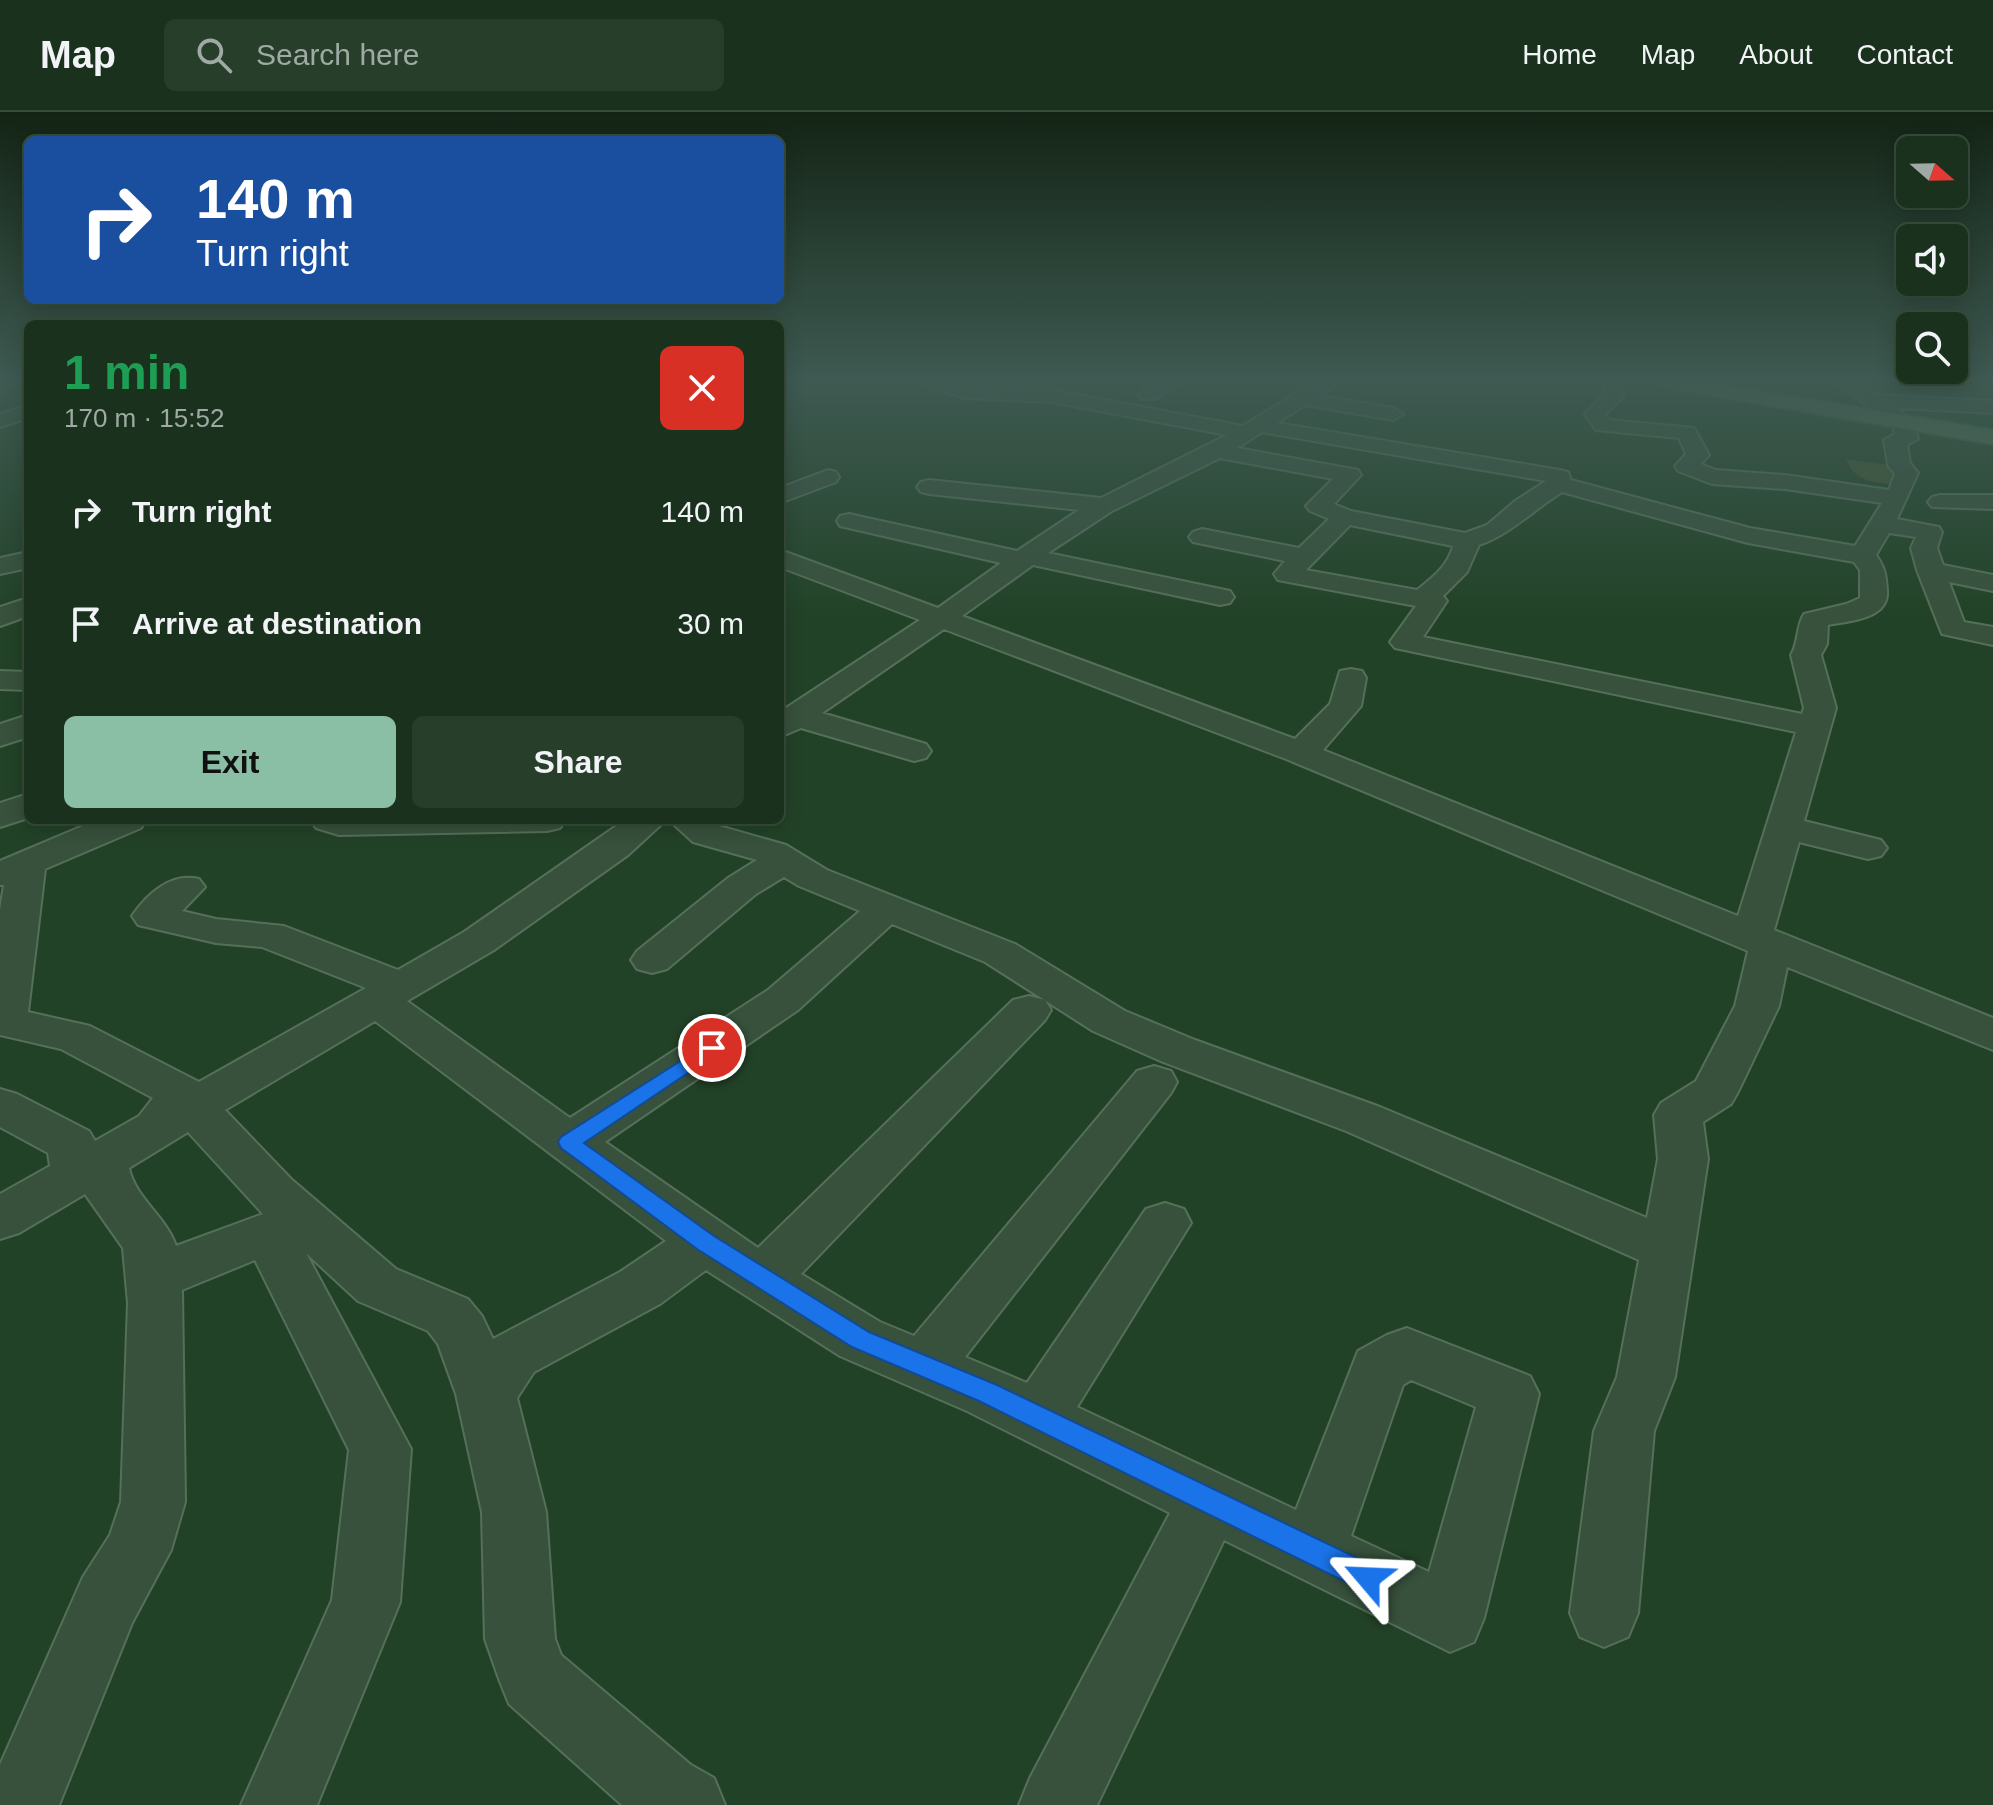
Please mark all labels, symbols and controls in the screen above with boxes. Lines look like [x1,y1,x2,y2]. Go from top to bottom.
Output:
search box [164,19,724,91]
icon: search [192,33,236,77]
text: Map [40,34,116,76]
text: Search here [256,38,419,71]
text: Home [1522,39,1597,70]
text: Map [1641,39,1695,70]
text: About [1739,39,1813,70]
text: Contact [1857,39,1953,70]
north arrow [1896,136,1968,208]
map controls [1896,136,1968,384]
text: 140 m [196,167,355,230]
icon: right [64,168,168,272]
button: sound [1896,224,1968,296]
text: Turn right [196,233,349,274]
button: search [1896,312,1968,384]
text: 1 min [64,346,189,399]
button: close [660,346,744,430]
text: 170 m · 15:52 [64,403,224,433]
icon: right [64,490,108,534]
text: Turn right [132,495,271,528]
text: 140 m [661,495,744,528]
icon: arrive [64,602,108,646]
text: Arrive at destination [132,607,422,640]
text: 30 m [677,607,744,640]
button: Exit [64,716,396,808]
button: Share [412,716,744,808]
pin [678,1014,746,1082]
icon: arrive [690,1026,734,1070]
position arrow [1326,1536,1410,1620]

